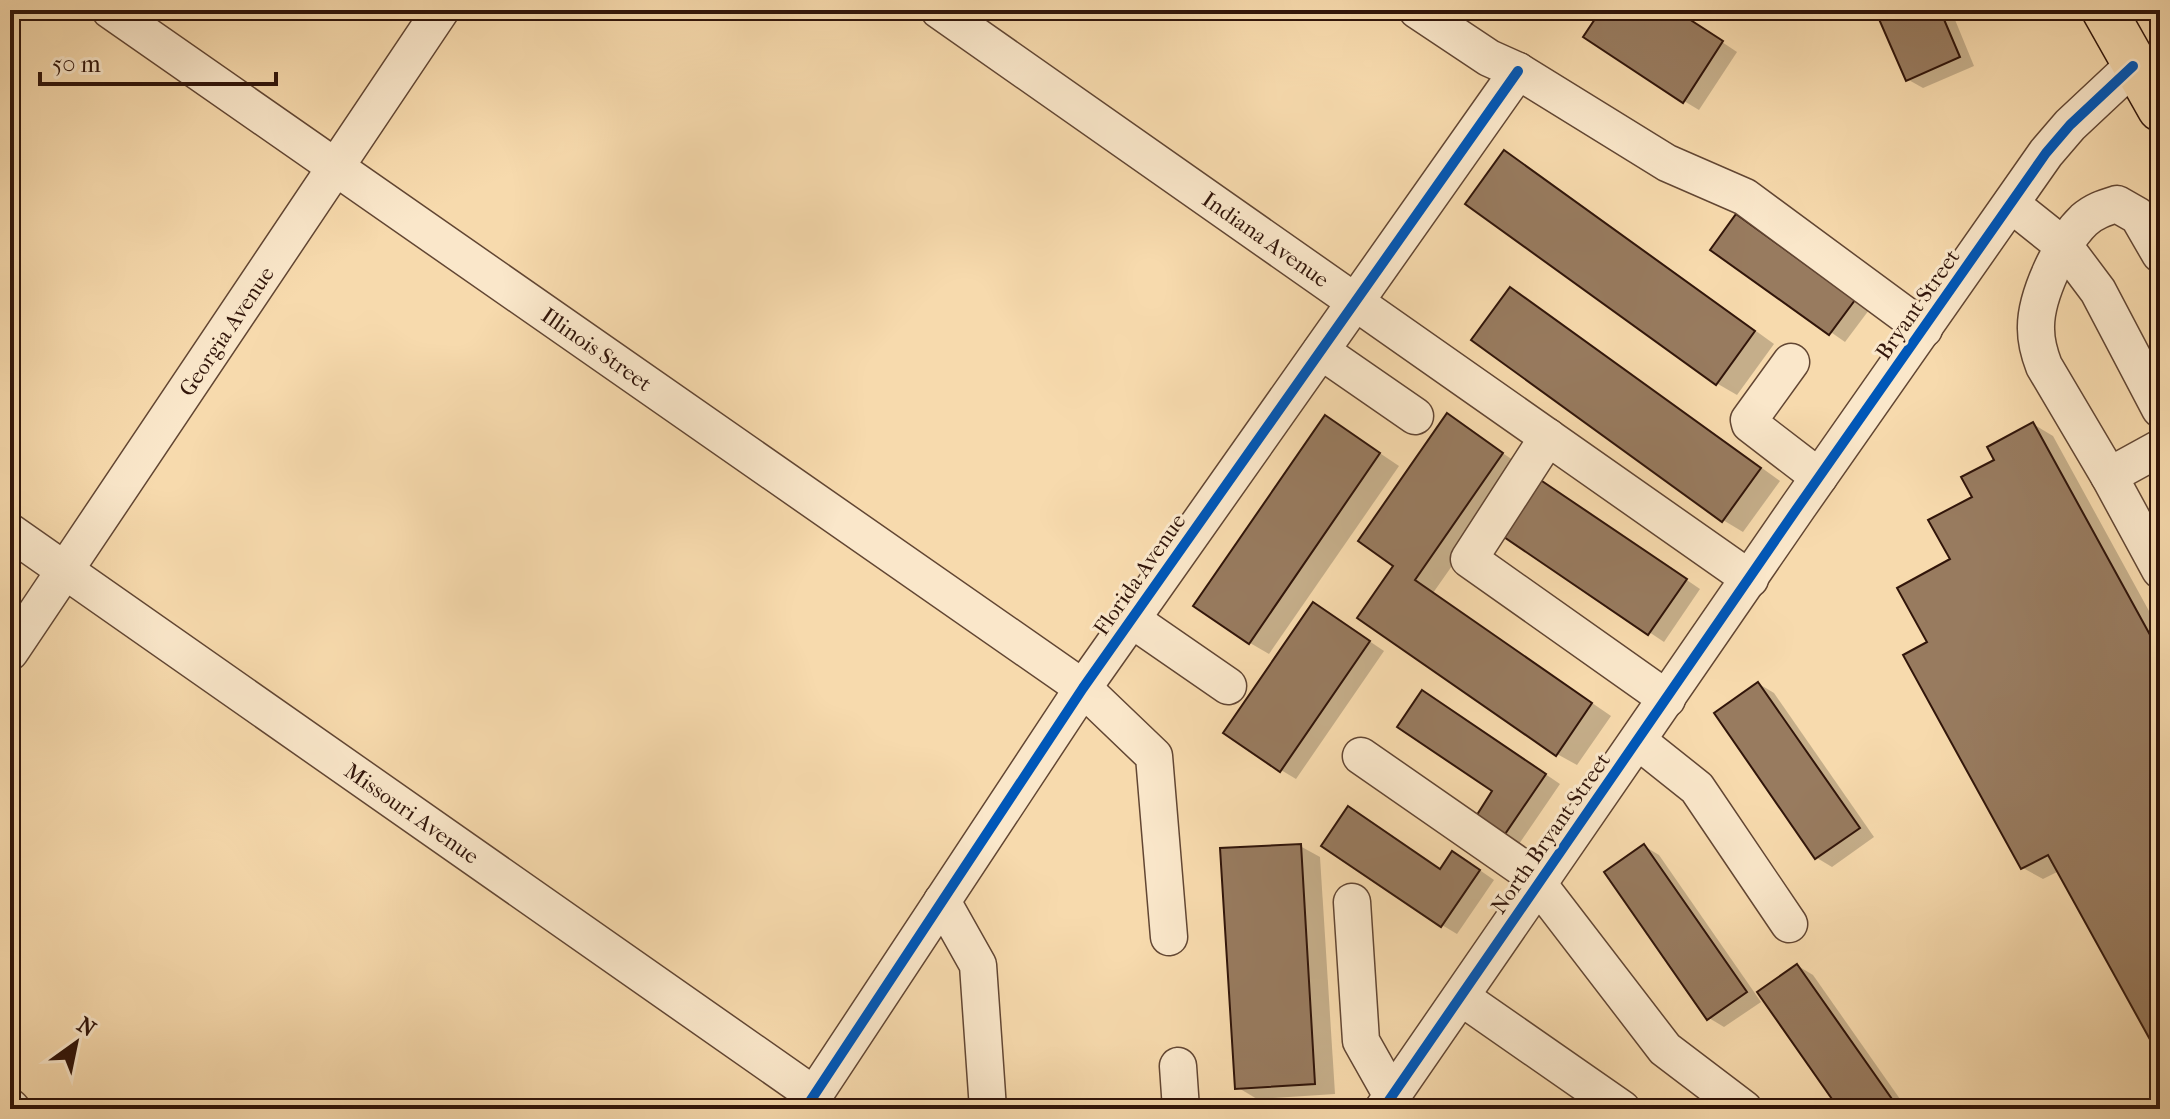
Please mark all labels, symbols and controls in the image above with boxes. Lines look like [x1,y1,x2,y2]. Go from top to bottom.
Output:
scale bar [40,36,276,86]
text: 50 m [52,50,101,78]
street label: Indiana Avenue [1197,187,1334,293]
street label: Bryant Street [1870,244,1965,365]
street label: Georgia Avenue [174,262,280,401]
street label: Illinois Street [536,302,657,397]
street label: Florida Avenue [1088,509,1191,640]
street label: North Bryant Street [1486,748,1616,919]
street label: Missouri Avenue [339,758,484,870]
north arrow [36,1003,116,1083]
text: N [72,1012,101,1043]

